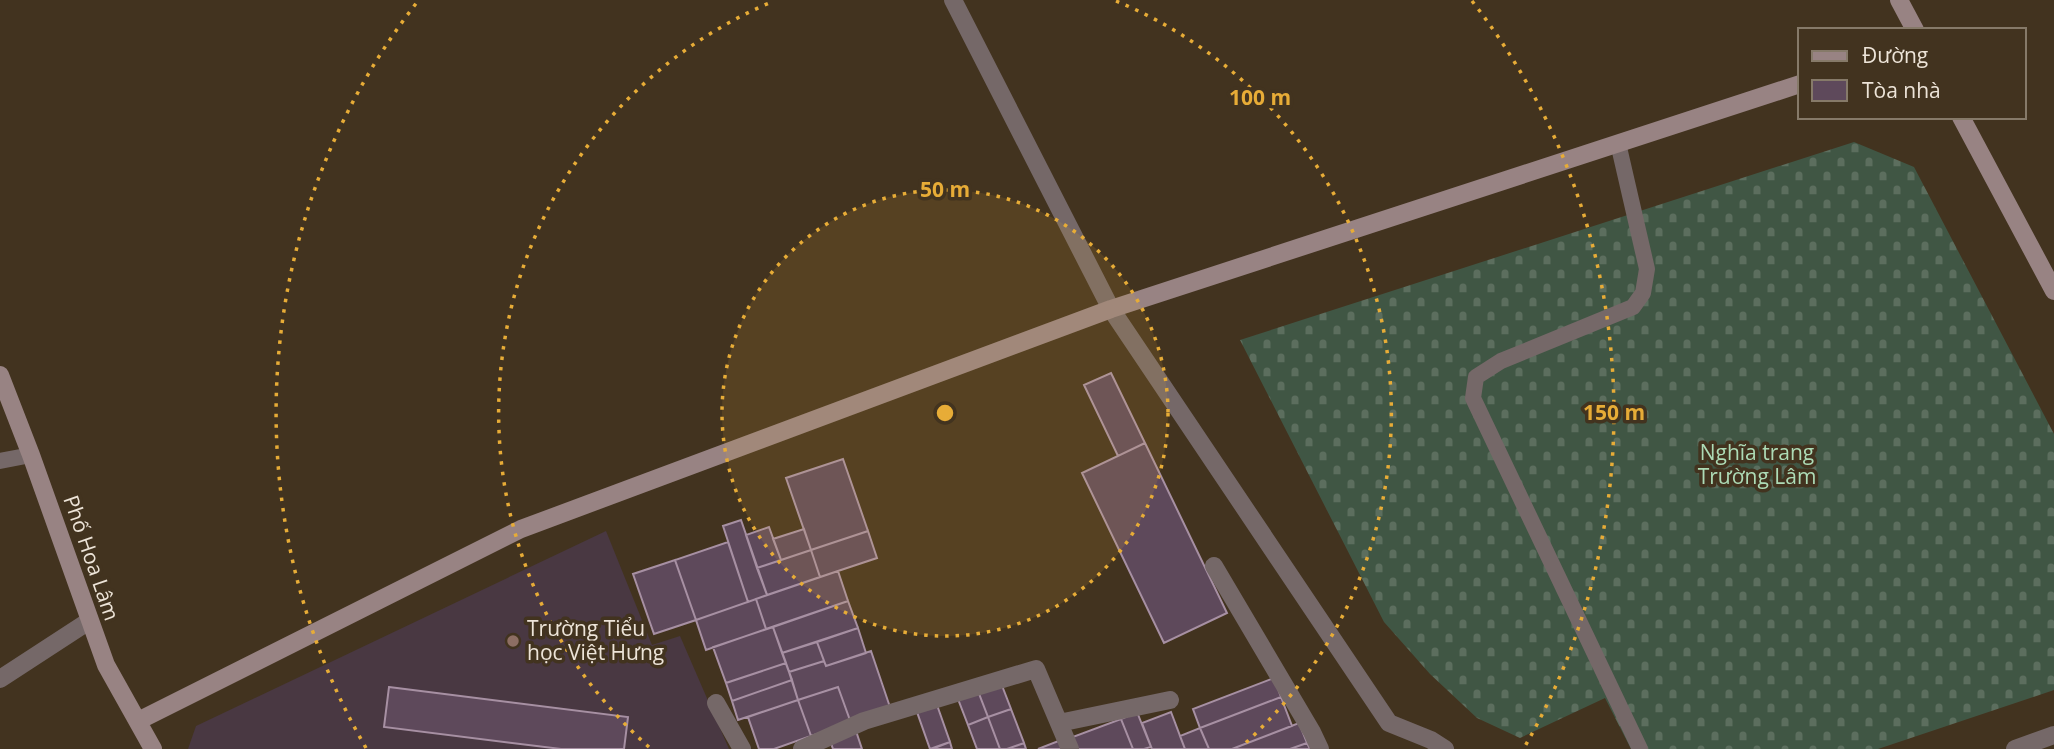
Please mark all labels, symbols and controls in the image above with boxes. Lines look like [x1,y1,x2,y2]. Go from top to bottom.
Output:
legend [1798,28,2026,119]
text: Đường [1862,41,1928,69]
text: Tòa nhà [1862,76,1941,104]
text: 100 m [1229,83,1291,111]
text: 50 m [920,175,970,203]
text: 150 m [1583,398,1645,426]
centre of rings [933,401,957,425]
park label: Nghĩa trang Trường Lâm [1698,438,1816,490]
street label: Phố Hoa Lâm [57,491,126,624]
place label: Trường Tiểu học Việt Hưng [527,614,664,666]
marker: Trường Tiểu học Việt Hưng [505,633,521,649]

